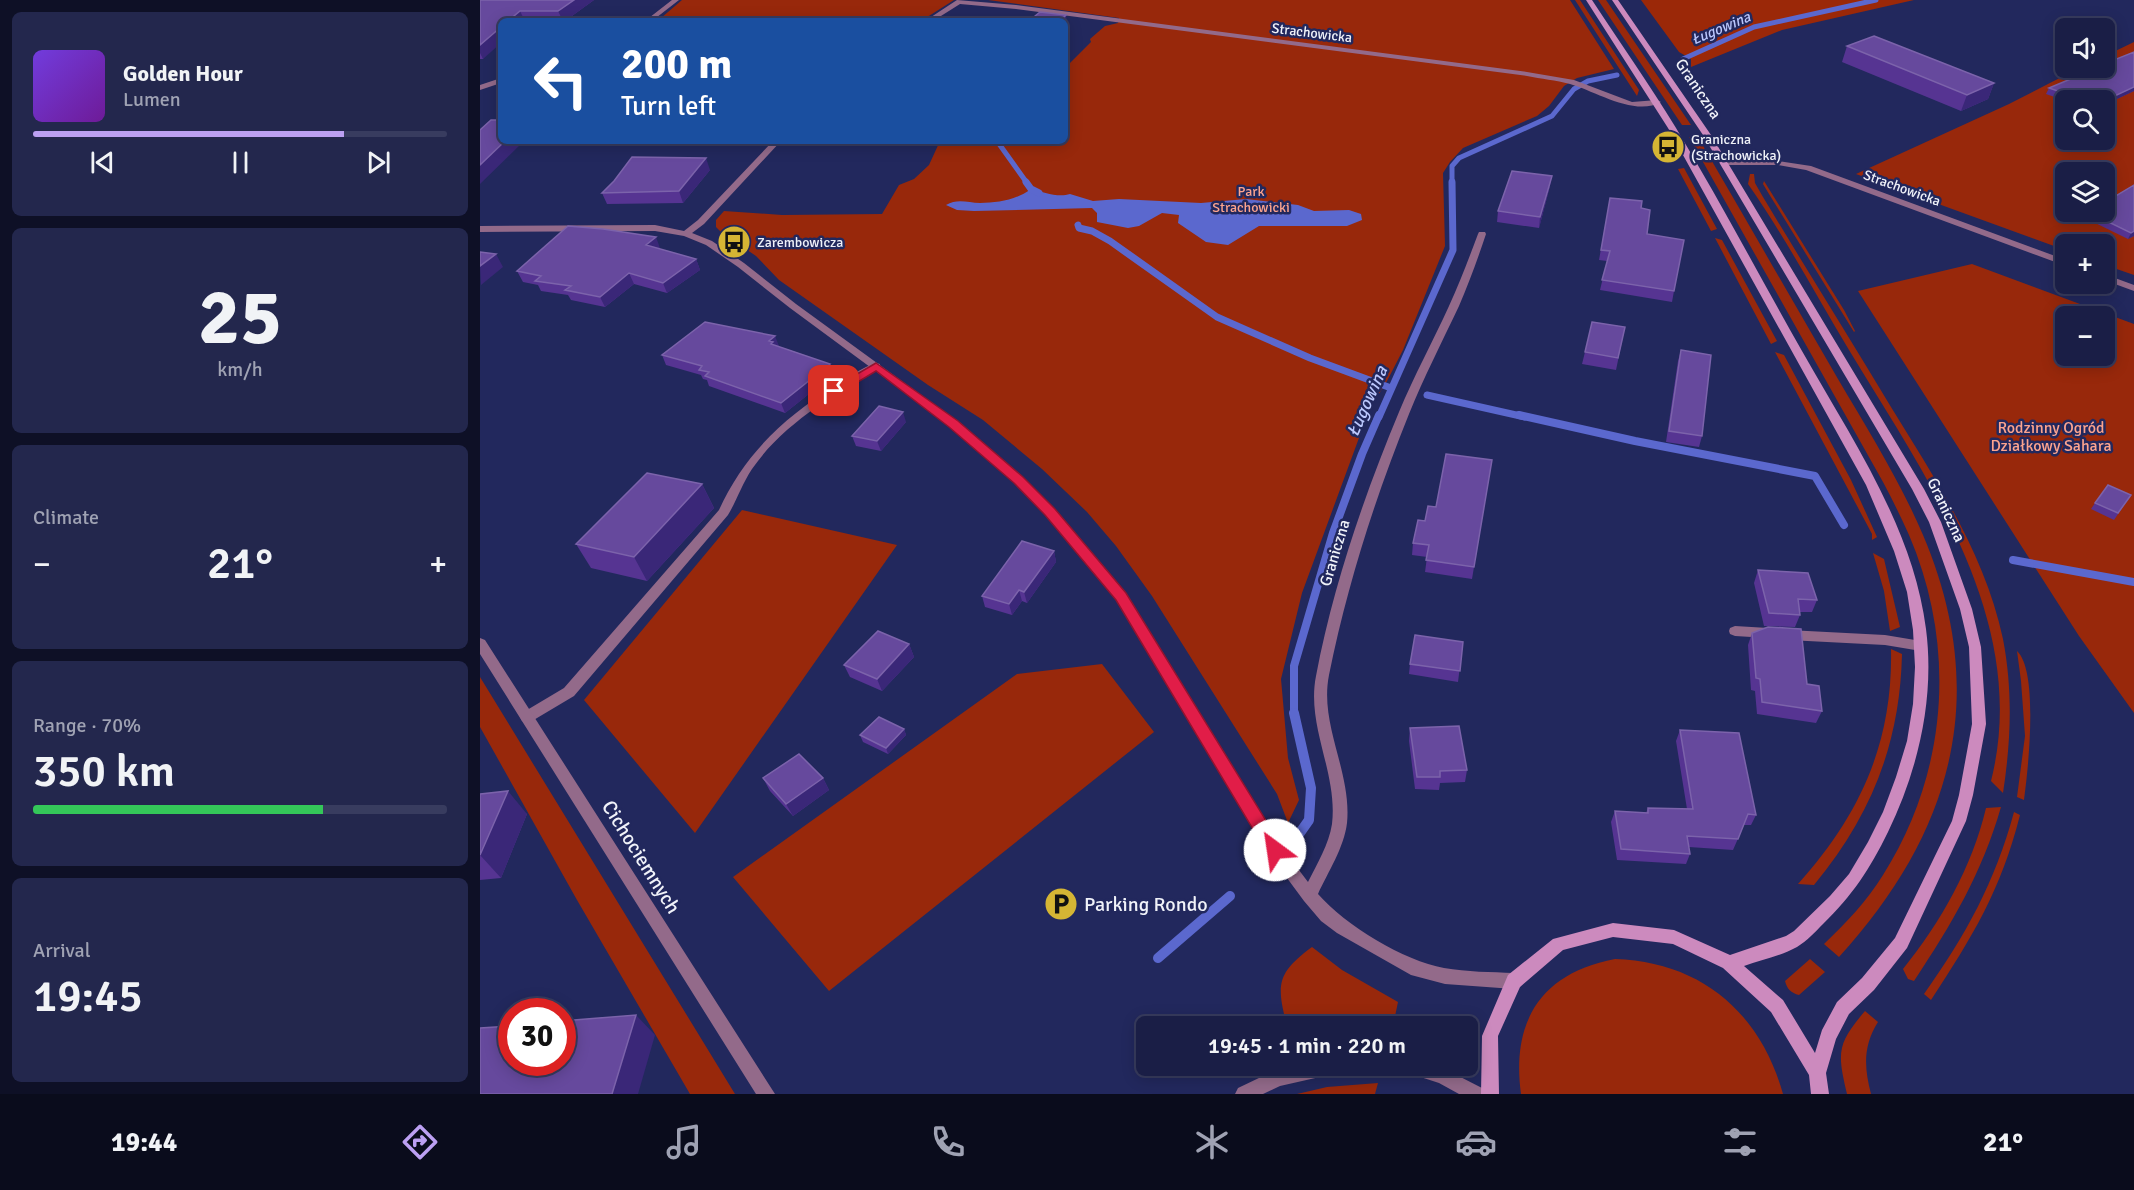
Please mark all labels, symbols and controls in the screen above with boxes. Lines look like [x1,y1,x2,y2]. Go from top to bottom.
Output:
water label: Ługowina [1689,7,1754,48]
map controls [2055,18,2115,366]
button: sound [2055,18,2115,78]
street label: Strachowicka [1271,20,1353,46]
text: 200 m [621,39,732,90]
icon: left [522,42,600,120]
street label: Graniczna [1670,55,1726,123]
text: Golden Hour [123,60,243,87]
text: Lumen [123,87,181,112]
text: Turn left [621,90,716,123]
button: search [2055,90,2115,150]
bus stop icon: Graniczna (Strachowicka) [1650,129,1686,165]
place label: Graniczna (Strachowicka) [1691,131,1781,164]
icon: previous [86,146,119,179]
icon: pause [224,146,257,179]
icon: next [362,146,395,179]
button: layers [2055,162,2115,222]
street label: Strachowicka [1861,166,1943,210]
park label: Park Strachowicki [1212,183,1290,216]
bus stop icon: Zarembowicza [716,224,752,260]
place label: Zarembowicza [757,234,843,251]
button: + [2055,234,2115,294]
text: 25 [198,270,282,366]
button: − [2055,306,2115,366]
text: km/h [217,357,263,382]
water label: Ługowina [1342,362,1393,440]
pin [808,365,859,416]
icon: arrive [817,374,850,407]
park label: Rodzinny Ogród Działkowy Sahara [1990,418,2112,456]
street label: Graniczna [1922,475,1970,545]
text: Climate [33,505,99,530]
street label: Graniczna [1315,517,1355,589]
text: 21° [207,536,273,591]
text: − [33,544,51,585]
text: + [429,544,447,585]
text: Range · 70% [33,713,141,738]
text: 350 km [33,744,175,799]
street label: Cichociemnych [596,796,686,918]
position arrow [1243,818,1307,882]
parking icon: Parking Rondo [1043,886,1079,922]
place label: Parking Rondo [1084,892,1208,917]
text: Arrival [33,938,91,963]
text: 19:45 [33,969,143,1024]
speed limit sign: 30 [498,998,576,1076]
text: 19:45 · 1 min · 220 m [1208,1032,1406,1059]
icon: directions [399,1121,441,1163]
icon: music [663,1121,705,1163]
icon: phone [927,1121,969,1163]
icon: climate [1191,1121,1233,1163]
icon: car [1455,1121,1497,1163]
icon: filters [1719,1121,1761,1163]
text: 19:44 [111,1126,177,1159]
text: 21° [1983,1126,2023,1159]

